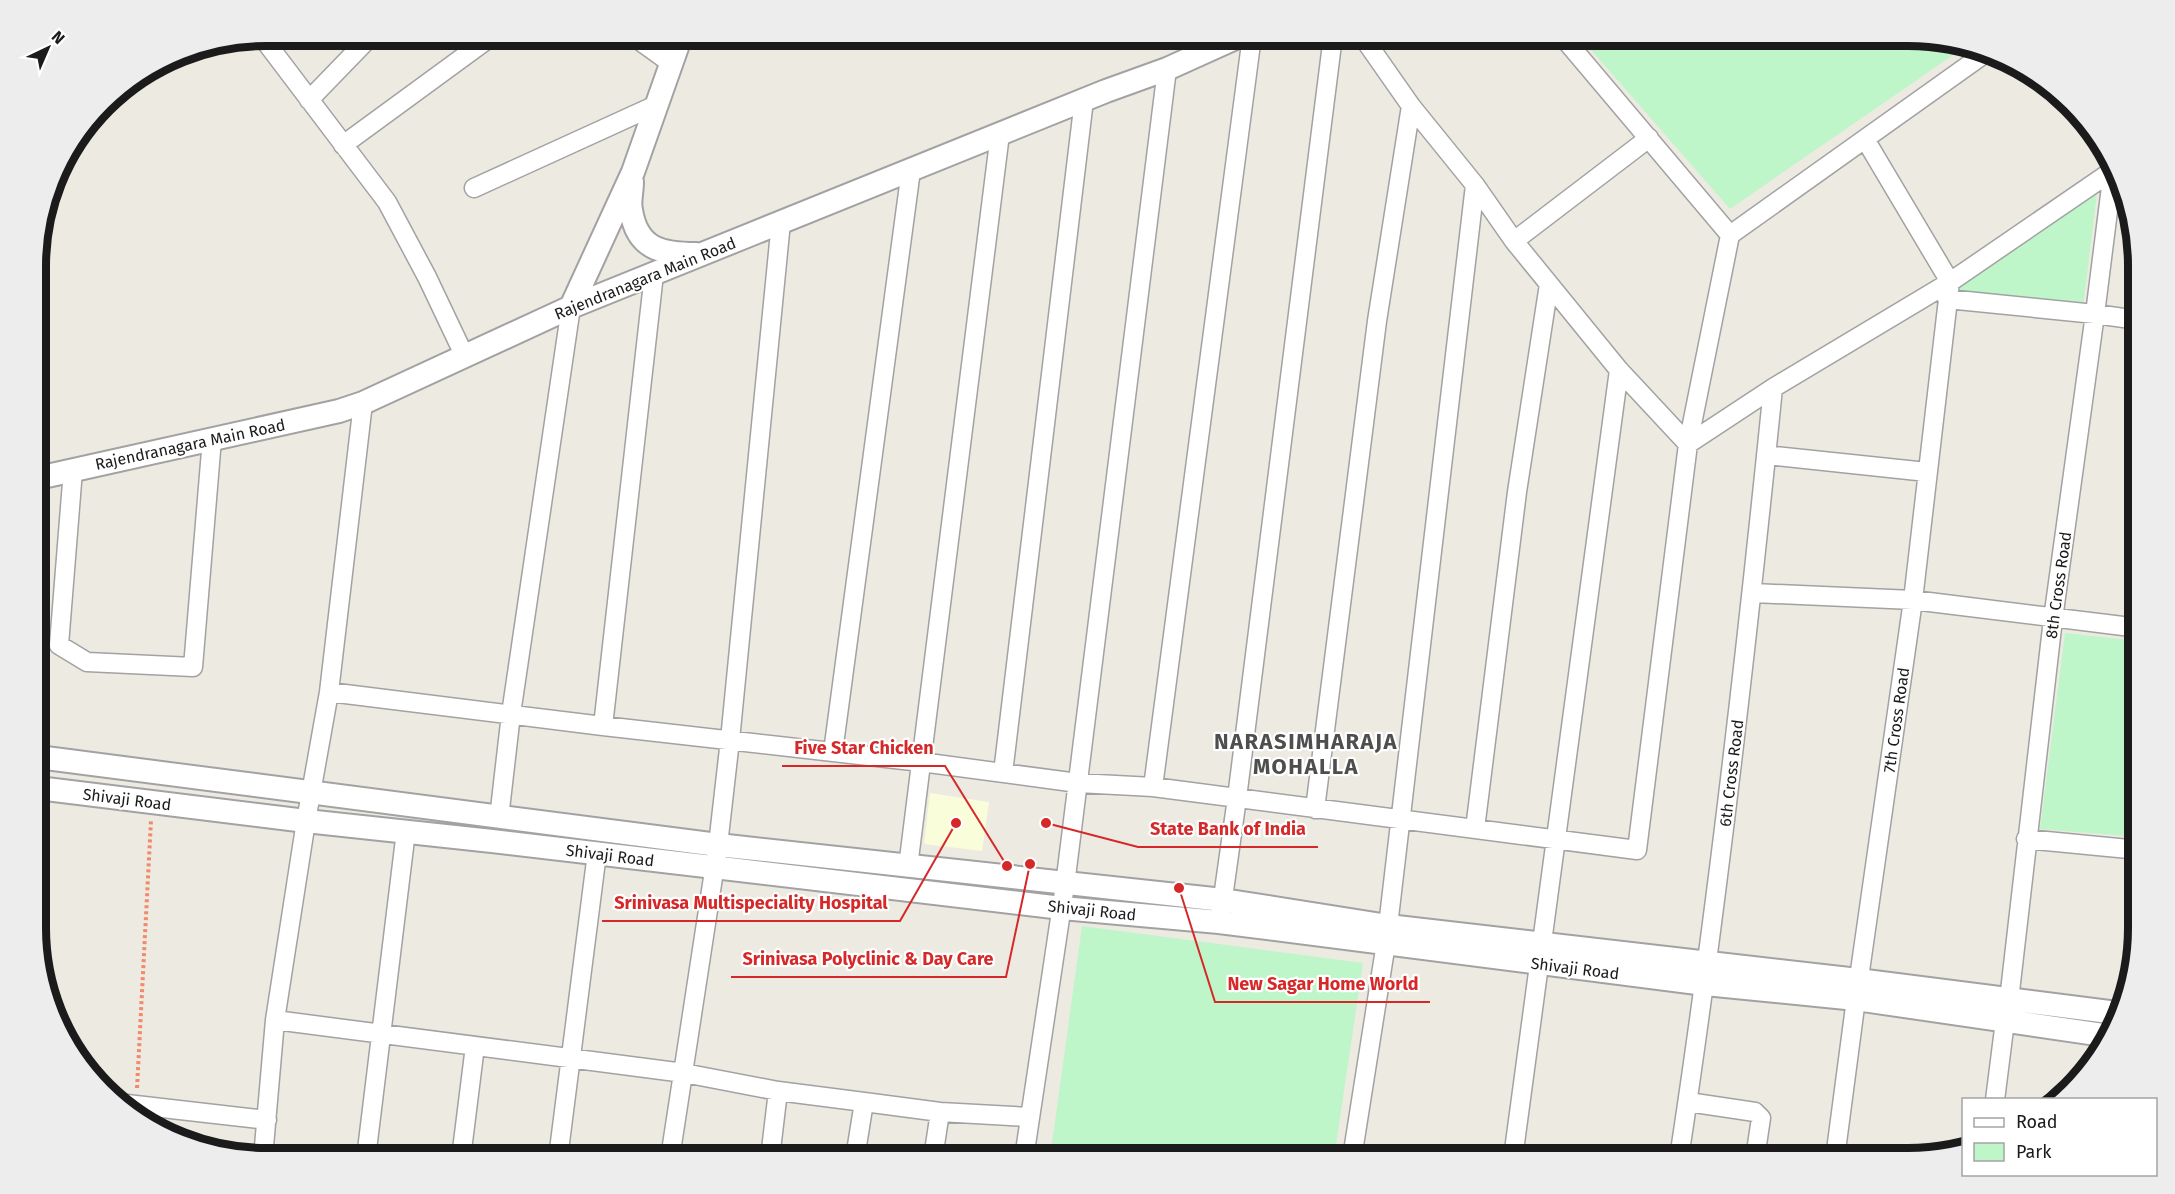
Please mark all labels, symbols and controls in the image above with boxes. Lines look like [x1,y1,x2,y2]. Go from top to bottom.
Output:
north arrow [18,18,78,78]
text: N [48,27,68,48]
street label: Rajendranagara Main Road [552,233,739,324]
street label: Rajendranagara Main Road [93,415,287,474]
street label: 8th Cross Road [2042,530,2075,640]
street label: 7th Cross Road [1880,666,1913,774]
street label: 6th Cross Road [1716,718,1747,828]
district label: NARASIMHARAJA MOHALLA [1214,728,1398,780]
callout: Five Star Chicken [782,730,945,766]
text: Five Star Chicken [794,737,934,759]
street label: Shivaji Road [82,785,172,814]
callout: State Bank of India [1138,811,1318,847]
text: State Bank of India [1150,818,1306,840]
street label: Shivaji Road [565,841,655,870]
callout: Srinivasa Multispeciality Hospital [602,885,900,921]
text: Srinivasa Multispeciality Hospital [614,892,888,914]
street label: Shivaji Road [1047,896,1137,925]
callout: Srinivasa Polyclinic & Day Care [731,941,1006,977]
text: Srinivasa Polyclinic & Day Care [742,948,994,970]
street label: Shivaji Road [1530,954,1620,983]
callout: New Sagar Home World [1215,966,1430,1002]
text: New Sagar Home World [1227,973,1419,995]
legend [1962,1098,2157,1176]
text: Road [2016,1111,2058,1133]
text: Park [2016,1141,2052,1163]

